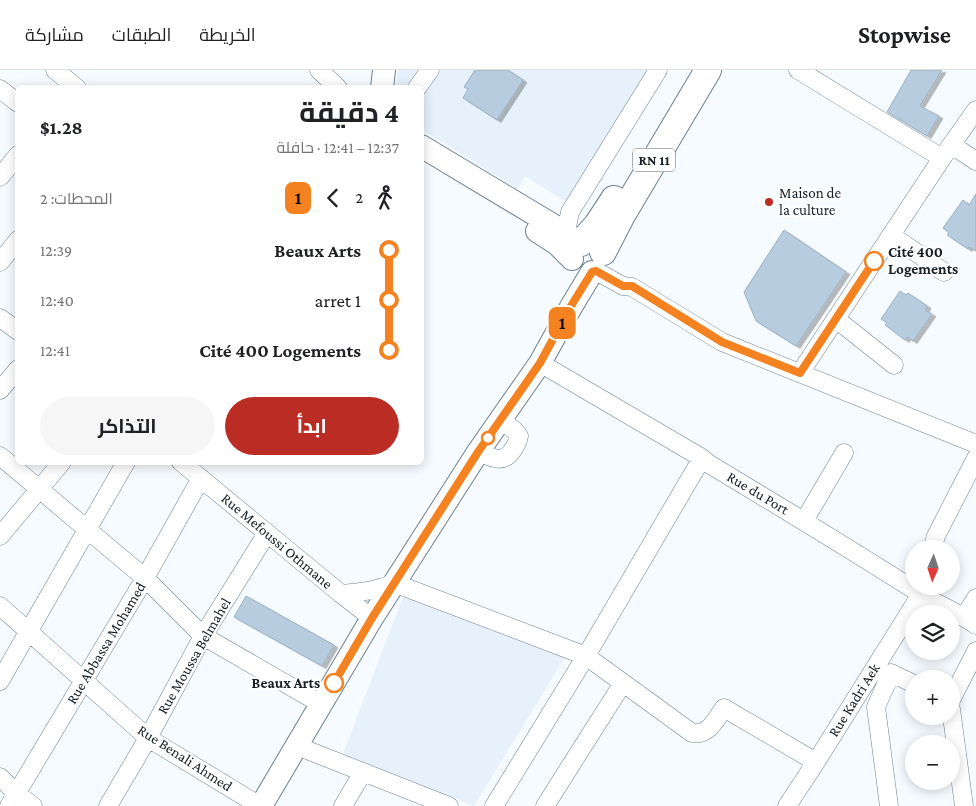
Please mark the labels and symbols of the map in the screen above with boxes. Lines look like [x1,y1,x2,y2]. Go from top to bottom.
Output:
road number: RN 11 [633,148,675,172]
place label: Maison de la culture [779,185,841,218]
marker: Maison de la culture [763,196,775,208]
place label: Cité 400 Logements [888,244,958,277]
marker: Cité 400 Logements [864,251,884,271]
line badge: 1 [546,307,578,339]
unlabelled marker [481,431,495,445]
street label: Rue du Port [724,468,793,518]
street label: Rue Mefoussi Othmane [218,490,336,592]
north arrow [905,540,960,595]
street label: Rue Abbassa Mohamed [63,579,149,707]
street label: Rue Moussa Belmahel [154,595,234,717]
street label: Rue Kadri Aek [825,660,883,739]
marker: Beaux Arts [324,673,344,693]
place label: Beaux Arts [252,675,320,691]
street label: Rue Benali Ahmed [135,722,235,794]

